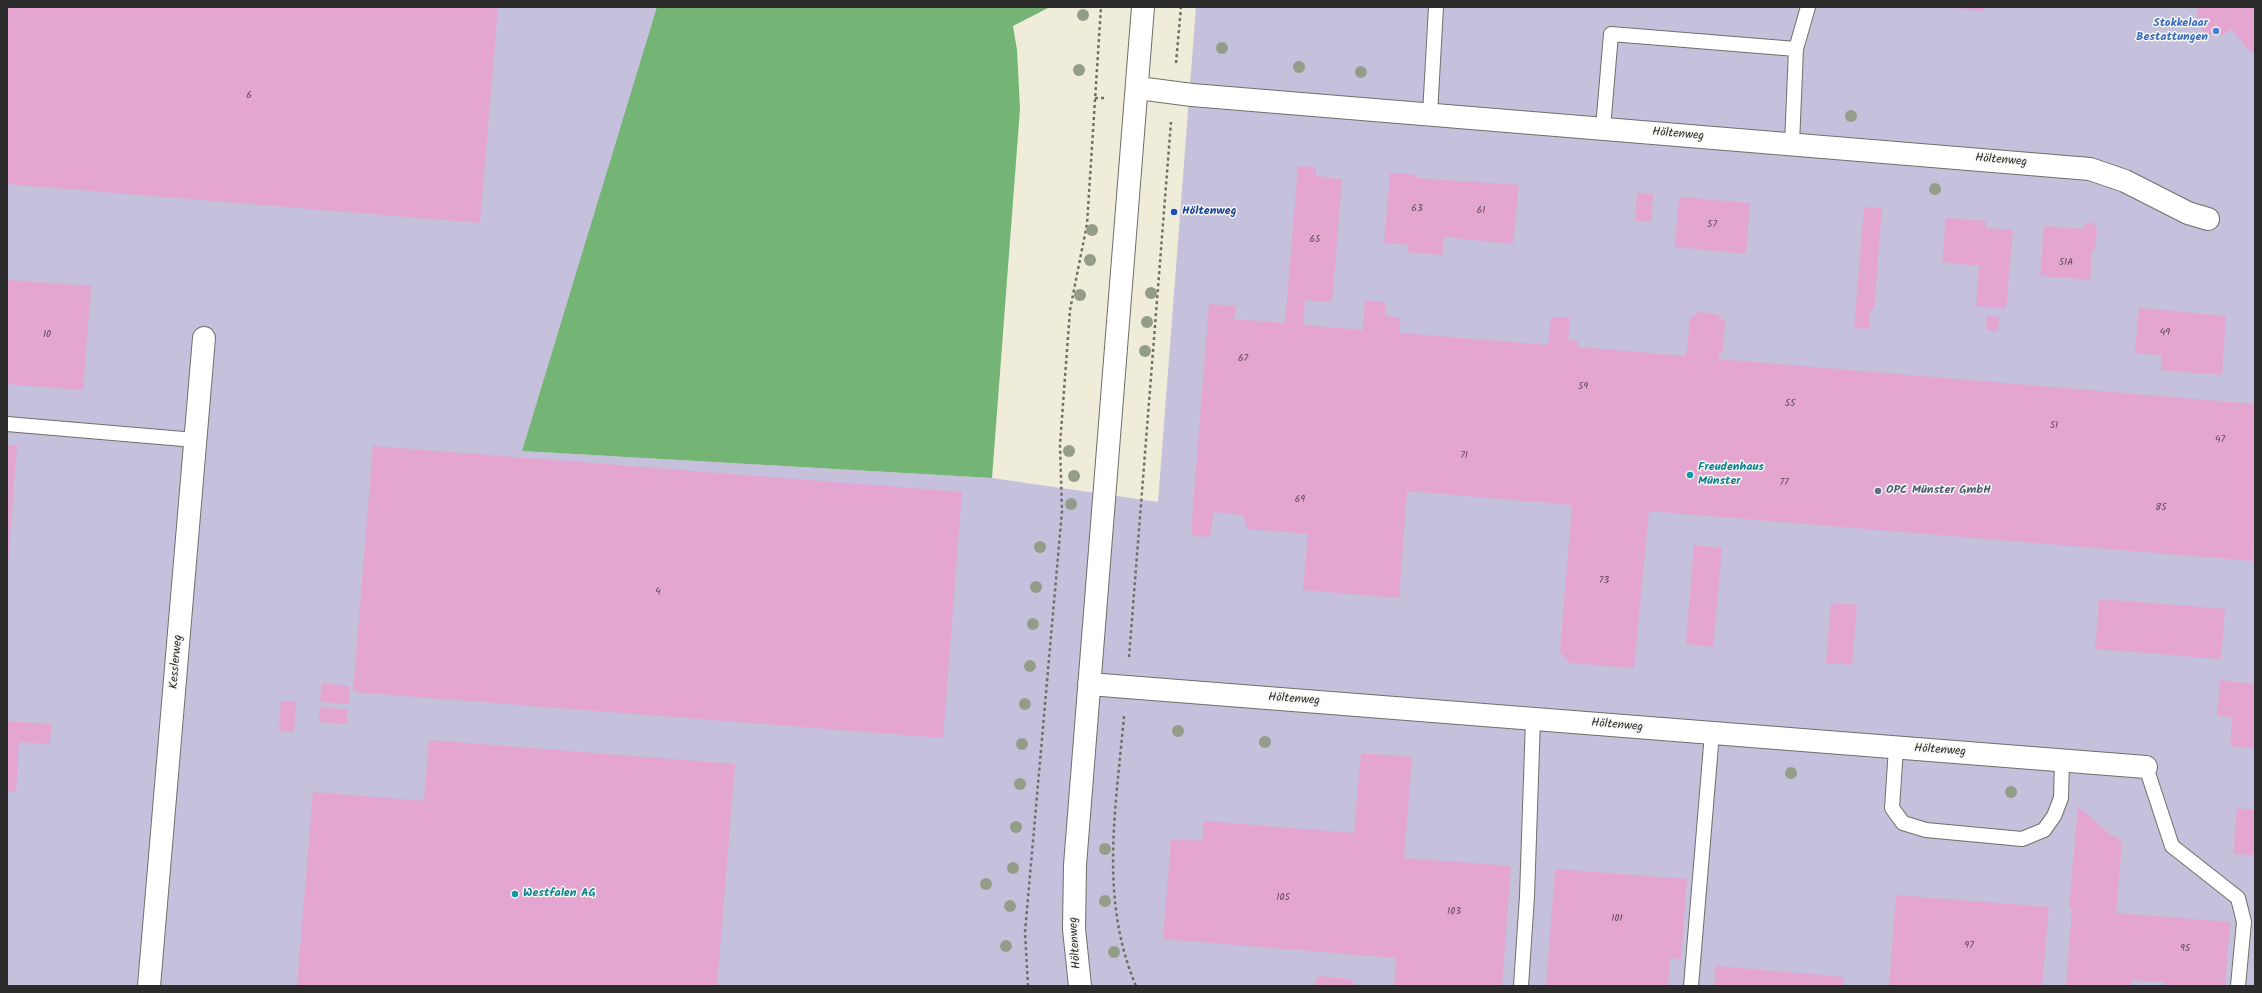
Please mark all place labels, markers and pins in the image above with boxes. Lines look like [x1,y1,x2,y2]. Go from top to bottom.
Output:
place label: Stokkelaar Bestattungen [2136,17,2208,45]
marker: Stokkelaar Bestattungen [2211,26,2221,36]
place label: Höltenweg [1182,205,1236,219]
marker: Höltenweg [1169,207,1179,217]
place label: Freudenhaus Münster [1698,461,1764,489]
marker: Freudenhaus Münster [1685,470,1695,480]
place label: OPC Münster GmbH [1886,484,1991,498]
marker: OPC Münster GmbH [1873,486,1883,496]
place label: Westfalen AG [523,887,596,901]
marker: Westfalen AG [510,889,520,899]

